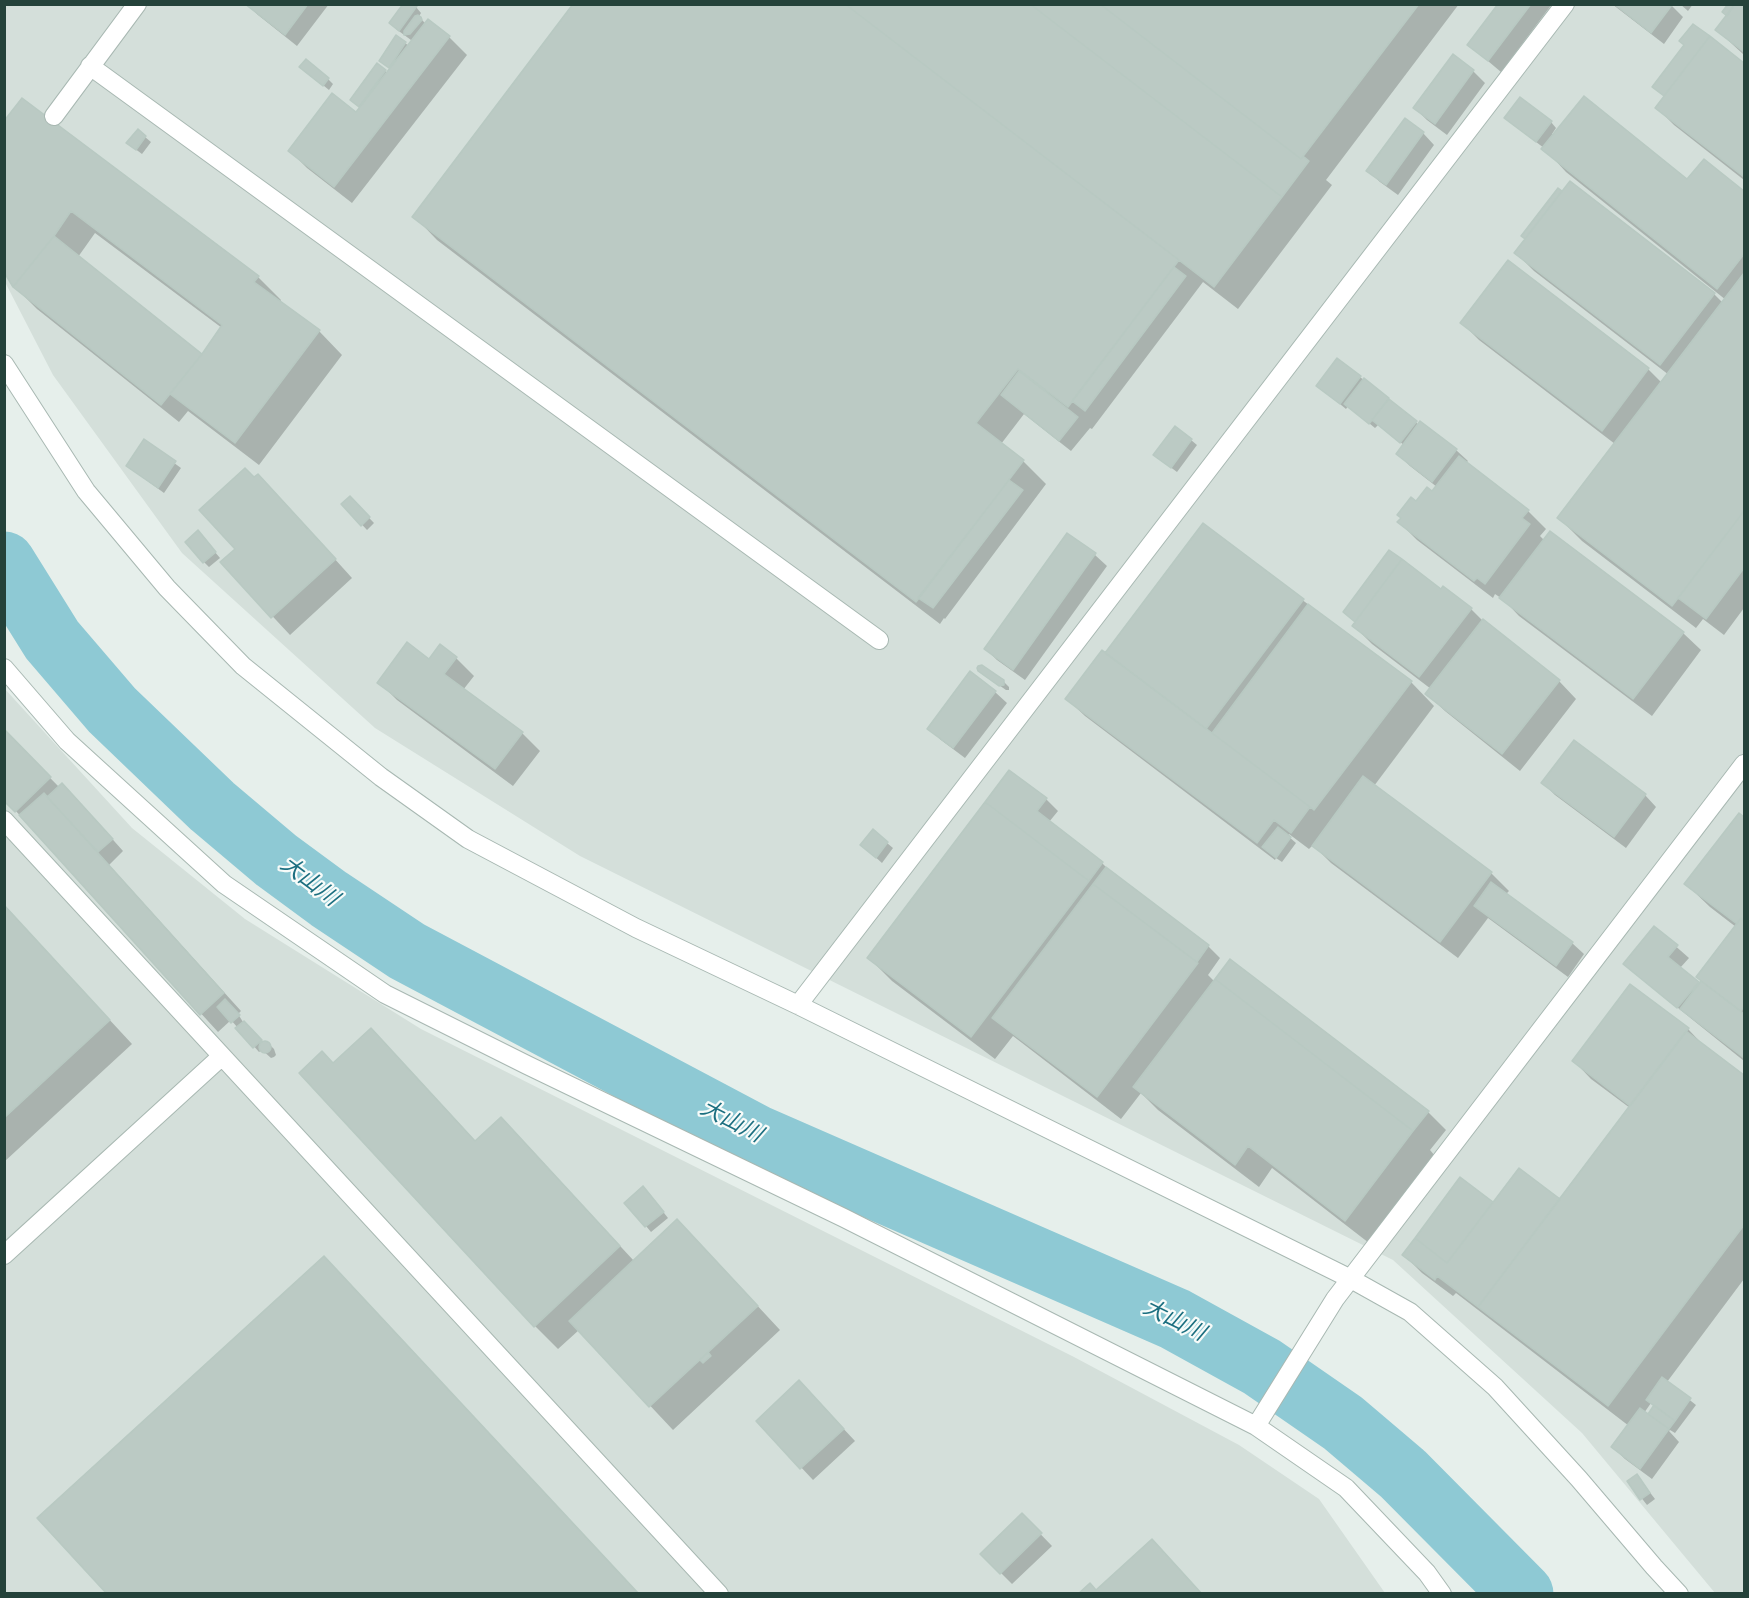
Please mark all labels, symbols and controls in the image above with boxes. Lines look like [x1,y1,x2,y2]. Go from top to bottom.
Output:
water label: 大山川 [275,852,343,912]
water label: 大山川 [696,1095,766,1149]
water label: 大山川 [1139,1295,1209,1347]

